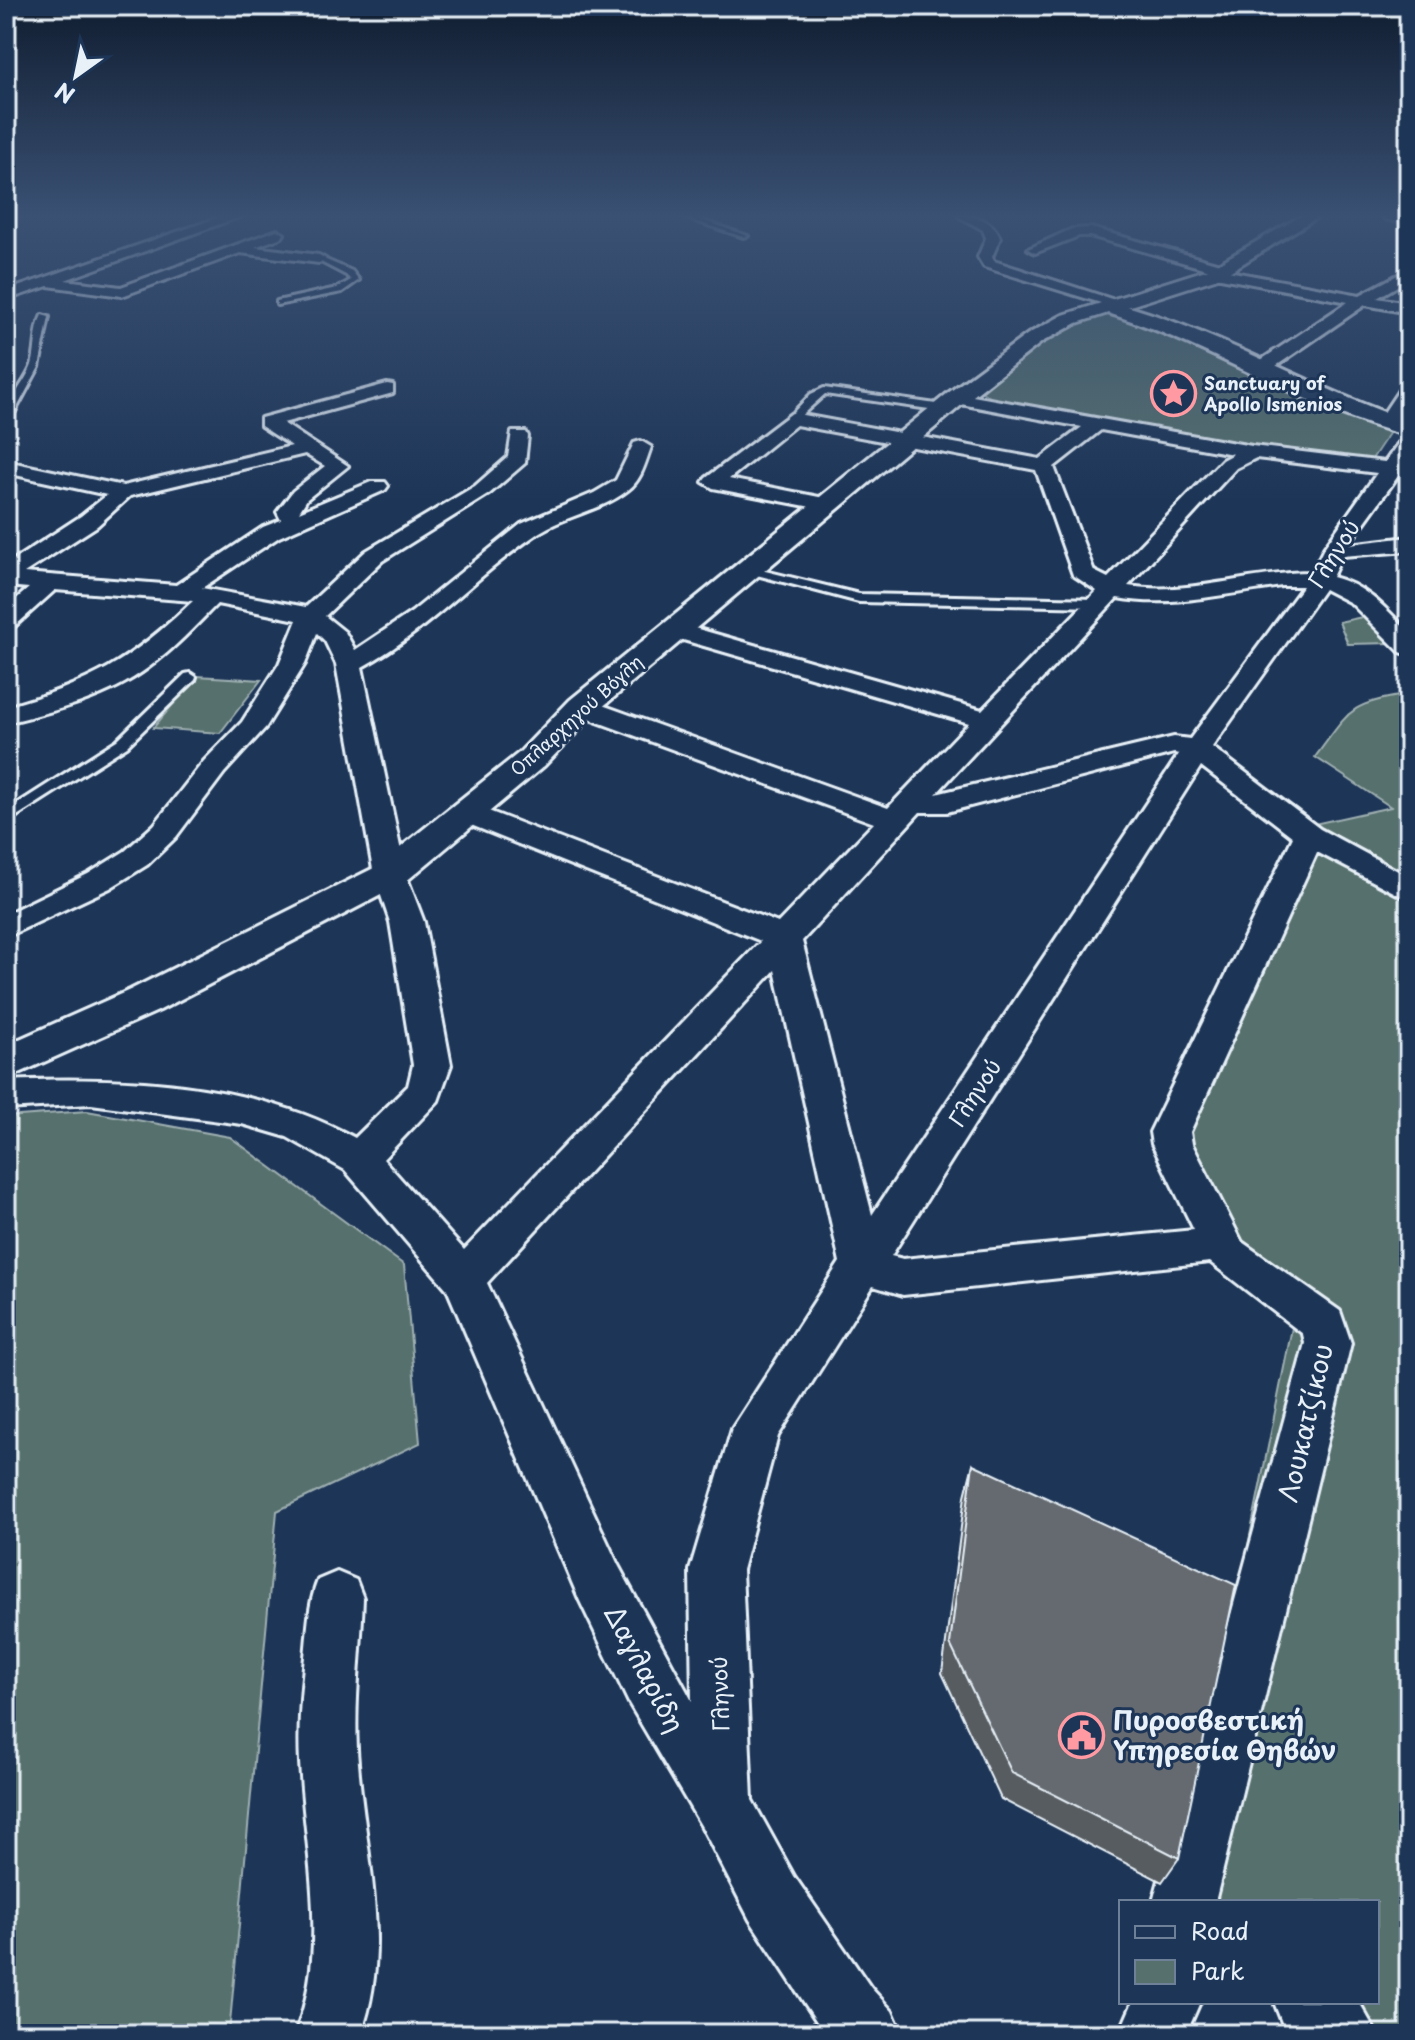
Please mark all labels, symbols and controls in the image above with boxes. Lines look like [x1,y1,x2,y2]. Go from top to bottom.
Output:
north arrow [36,36,116,116]
text: N [48,75,81,113]
place label: Sanctuary of Apollo Ismenios [1203,369,1343,417]
place icon: Sanctuary of Apollo Ismenios [1149,370,1197,418]
street label: Γληνού [1299,513,1367,594]
street label: Οπλαρχηγού Βόγλη [504,648,648,782]
street label: Γληνού [939,1052,1008,1133]
street label: Λουκατζίκου [1267,1340,1342,1506]
street label: Δαγλαρίδη [595,1598,695,1739]
street label: Γληνού [701,1656,736,1732]
place label: Πυροσβεστική Υπηρεσία Θηβών [1113,1700,1337,1769]
public building icon: Πυροσβεστική Υπηρεσία Θηβών [1058,1712,1106,1760]
legend [1119,1900,1379,2004]
text: Road [1191,1912,1249,1948]
text: Park [1191,1952,1245,1988]

